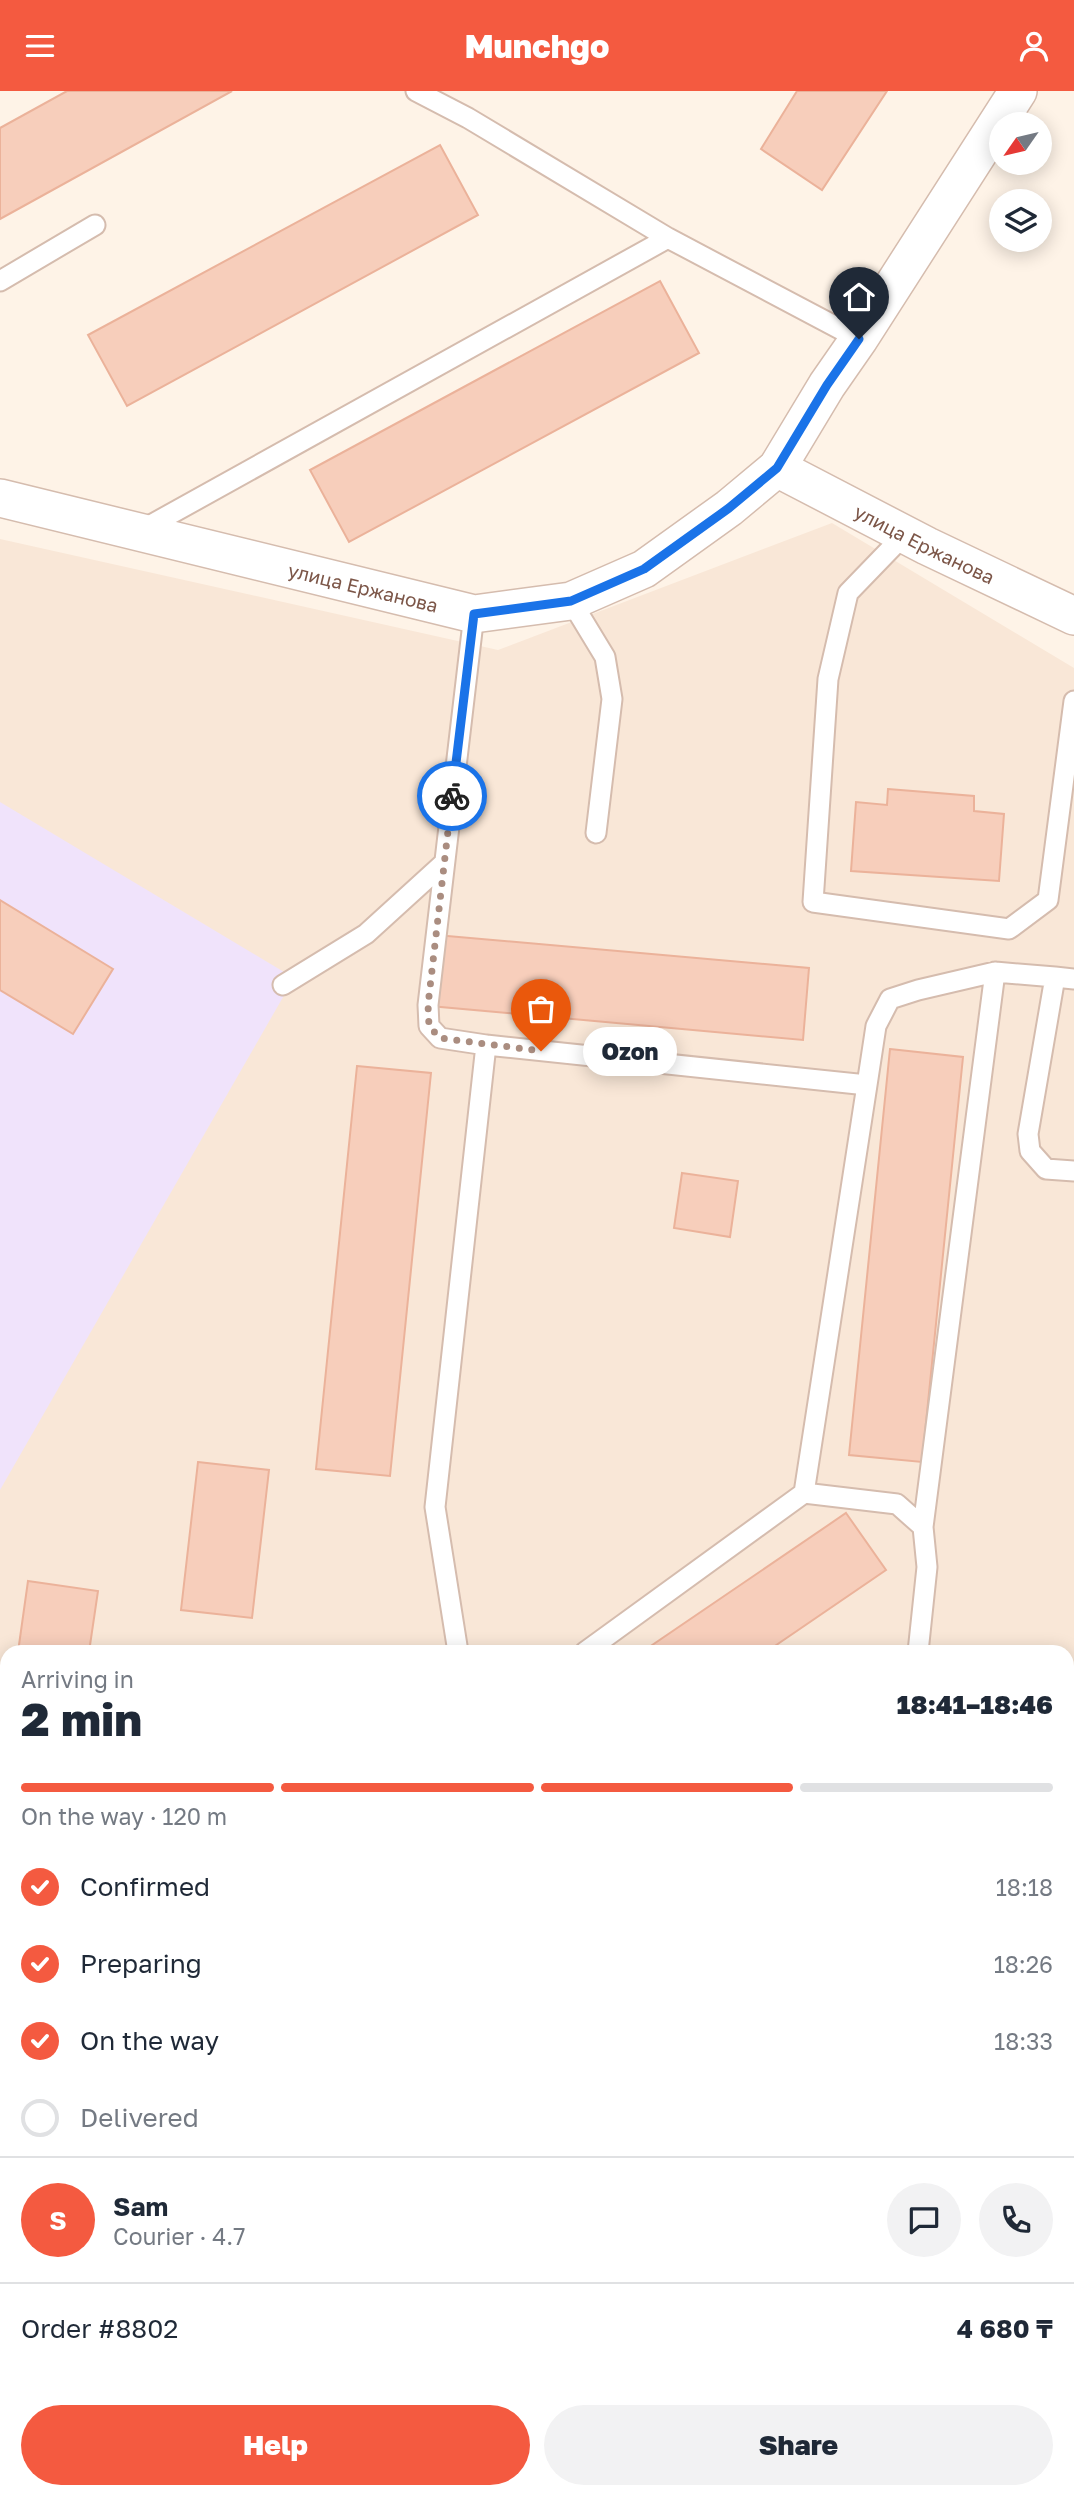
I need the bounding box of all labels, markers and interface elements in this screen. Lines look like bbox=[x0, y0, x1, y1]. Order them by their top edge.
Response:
icon: menu bbox=[21, 27, 59, 65]
text: Munchgo bbox=[465, 27, 609, 65]
icon: person bbox=[1015, 27, 1053, 65]
north arrow bbox=[989, 112, 1052, 175]
map controls bbox=[989, 112, 1052, 252]
button: layers bbox=[989, 189, 1052, 252]
pin bbox=[829, 267, 889, 339]
icon: home bbox=[840, 278, 878, 316]
street label: улица Ержанова bbox=[851, 499, 999, 588]
street label: улица Ержанова bbox=[286, 557, 441, 616]
courier bbox=[417, 761, 487, 831]
icon: bike bbox=[433, 777, 471, 815]
pin bbox=[511, 979, 571, 1051]
icon: bag bbox=[522, 990, 560, 1028]
callout: Ozon bbox=[583, 1027, 678, 1075]
text: Ozon bbox=[602, 1037, 658, 1065]
text: Arriving in bbox=[21, 1665, 134, 1693]
text: 18:41–18:46 bbox=[897, 1689, 1053, 1720]
text: 2 min bbox=[21, 1691, 142, 1746]
text: On the way · 120 m bbox=[21, 1802, 227, 1830]
icon: check bbox=[21, 1868, 59, 1906]
text: Confirmed bbox=[80, 1871, 210, 1902]
text: 18:18 bbox=[996, 1873, 1053, 1901]
icon: check bbox=[21, 1945, 59, 1983]
text: Preparing bbox=[80, 1948, 202, 1979]
text: 18:26 bbox=[994, 1950, 1053, 1978]
icon: check bbox=[21, 2022, 59, 2060]
text: On the way bbox=[80, 2025, 219, 2056]
text: 18:33 bbox=[994, 2027, 1053, 2055]
text: Delivered bbox=[80, 2102, 199, 2133]
button: chat bbox=[887, 2183, 961, 2257]
button: phone bbox=[979, 2183, 1053, 2257]
text: Sam bbox=[113, 2191, 168, 2222]
text: S bbox=[49, 2205, 67, 2236]
text: Courier · 4.7 bbox=[113, 2222, 245, 2250]
text: Order #8802 bbox=[21, 2313, 178, 2344]
text: 4 680 ₸ bbox=[957, 2313, 1053, 2344]
button: Help bbox=[21, 2405, 530, 2485]
button: Share bbox=[544, 2405, 1053, 2485]

